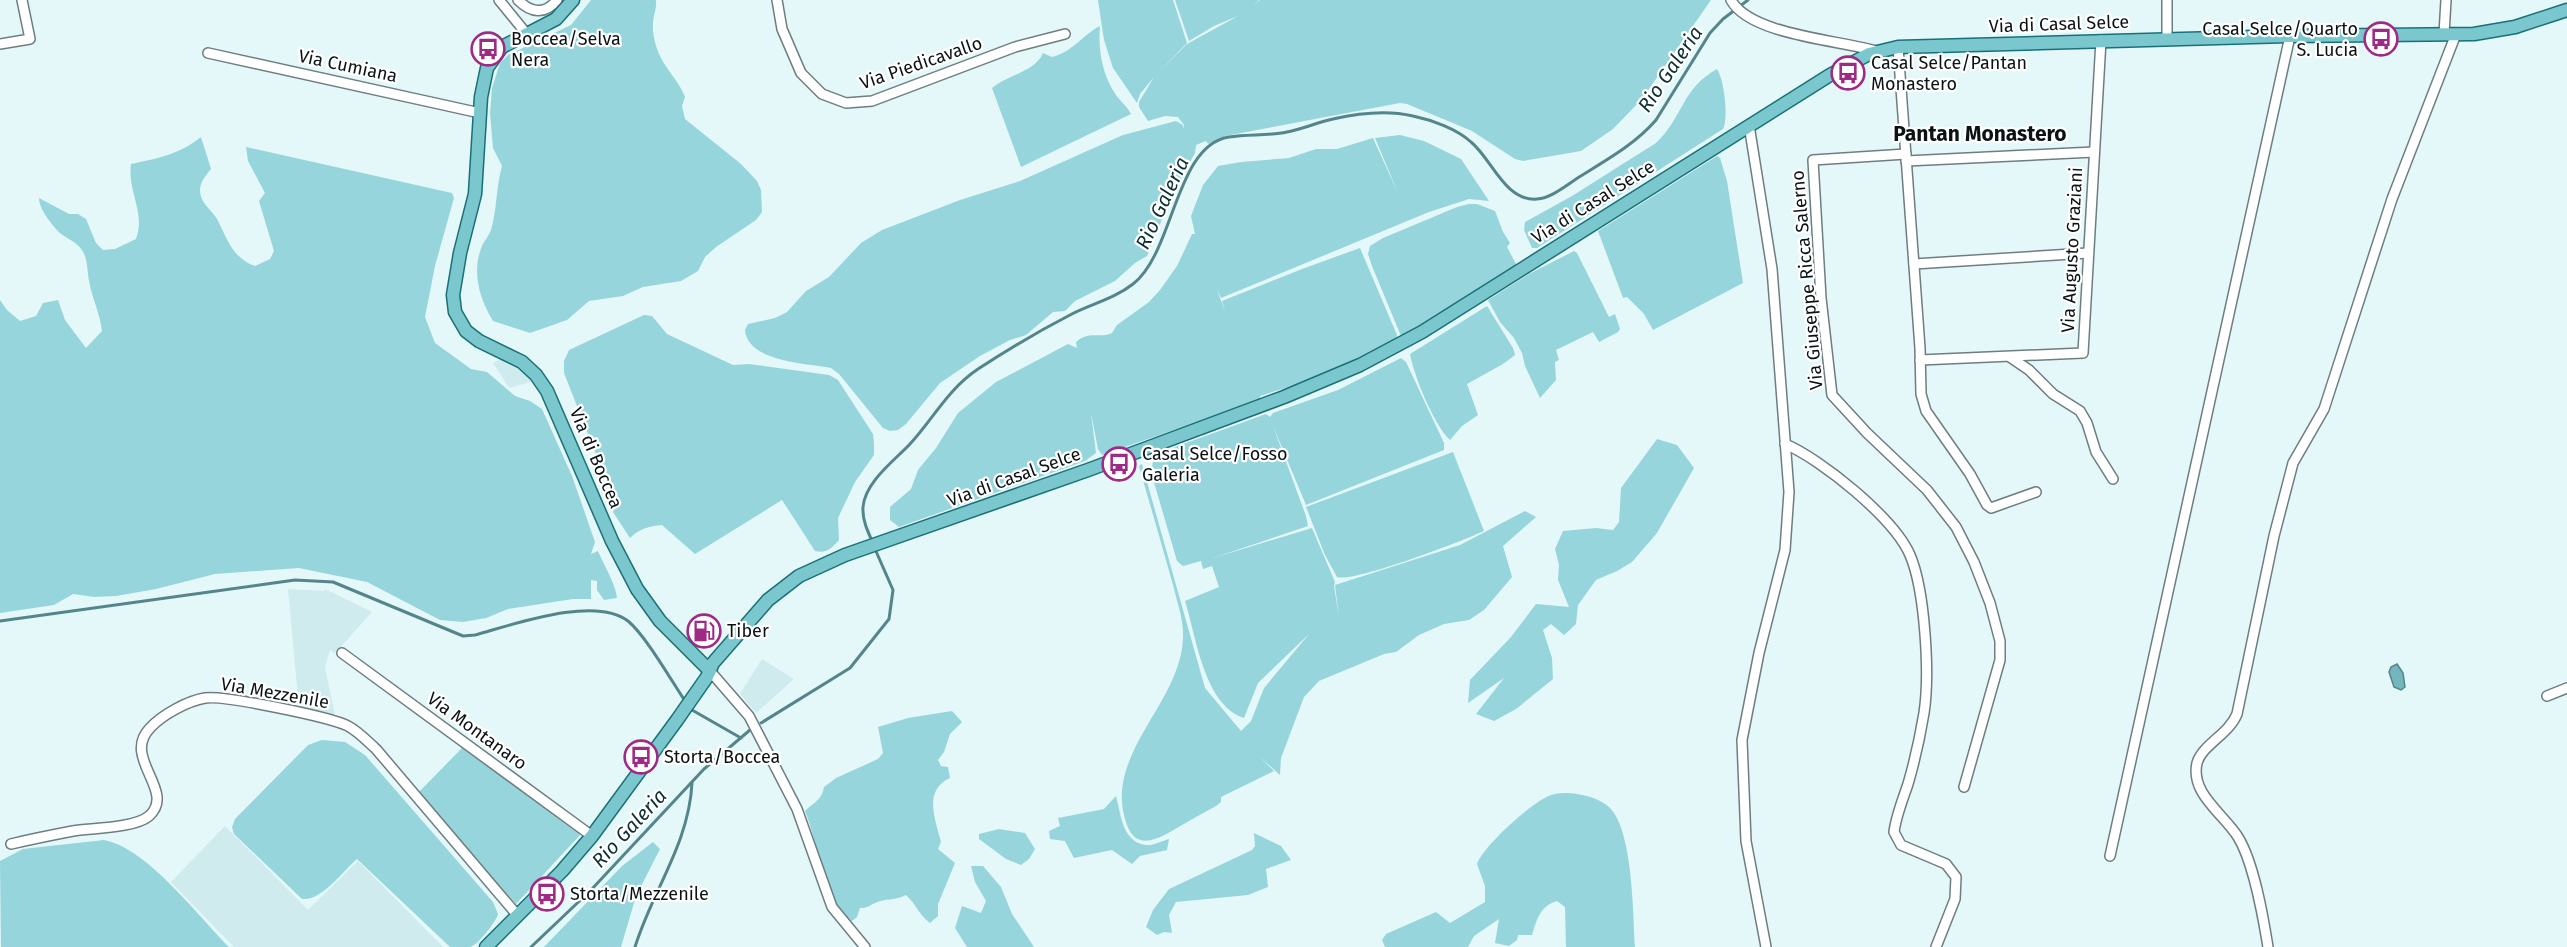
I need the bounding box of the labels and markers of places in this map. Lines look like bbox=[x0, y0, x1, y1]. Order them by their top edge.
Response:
place label: Casal Selce/Quarto S. Lucia bbox=[2202, 18, 2358, 61]
bus stop icon: Casal Selce/Quarto S. Lucia bbox=[2363, 21, 2399, 57]
place label: Boccea/Selva Nera bbox=[511, 28, 621, 71]
bus stop icon: Boccea/Selva Nera bbox=[470, 31, 506, 67]
place label: Casal Selce/Pantan Monastero bbox=[1871, 52, 2027, 95]
bus stop icon: Casal Selce/Pantan Monastero bbox=[1830, 55, 1866, 91]
place label: Casal Selce/Fosso Galeria bbox=[1142, 443, 1287, 486]
bus stop icon: Casal Selce/Fosso Galeria bbox=[1101, 446, 1137, 482]
fuel station icon: Tiber bbox=[686, 613, 722, 649]
place label: Tiber bbox=[727, 620, 769, 642]
bus stop icon: Storta/Boccea bbox=[623, 739, 659, 775]
place label: Storta/Boccea bbox=[664, 746, 780, 768]
bus stop icon: Storta/Mezzenile bbox=[529, 876, 565, 912]
place label: Storta/Mezzenile bbox=[570, 883, 709, 905]

